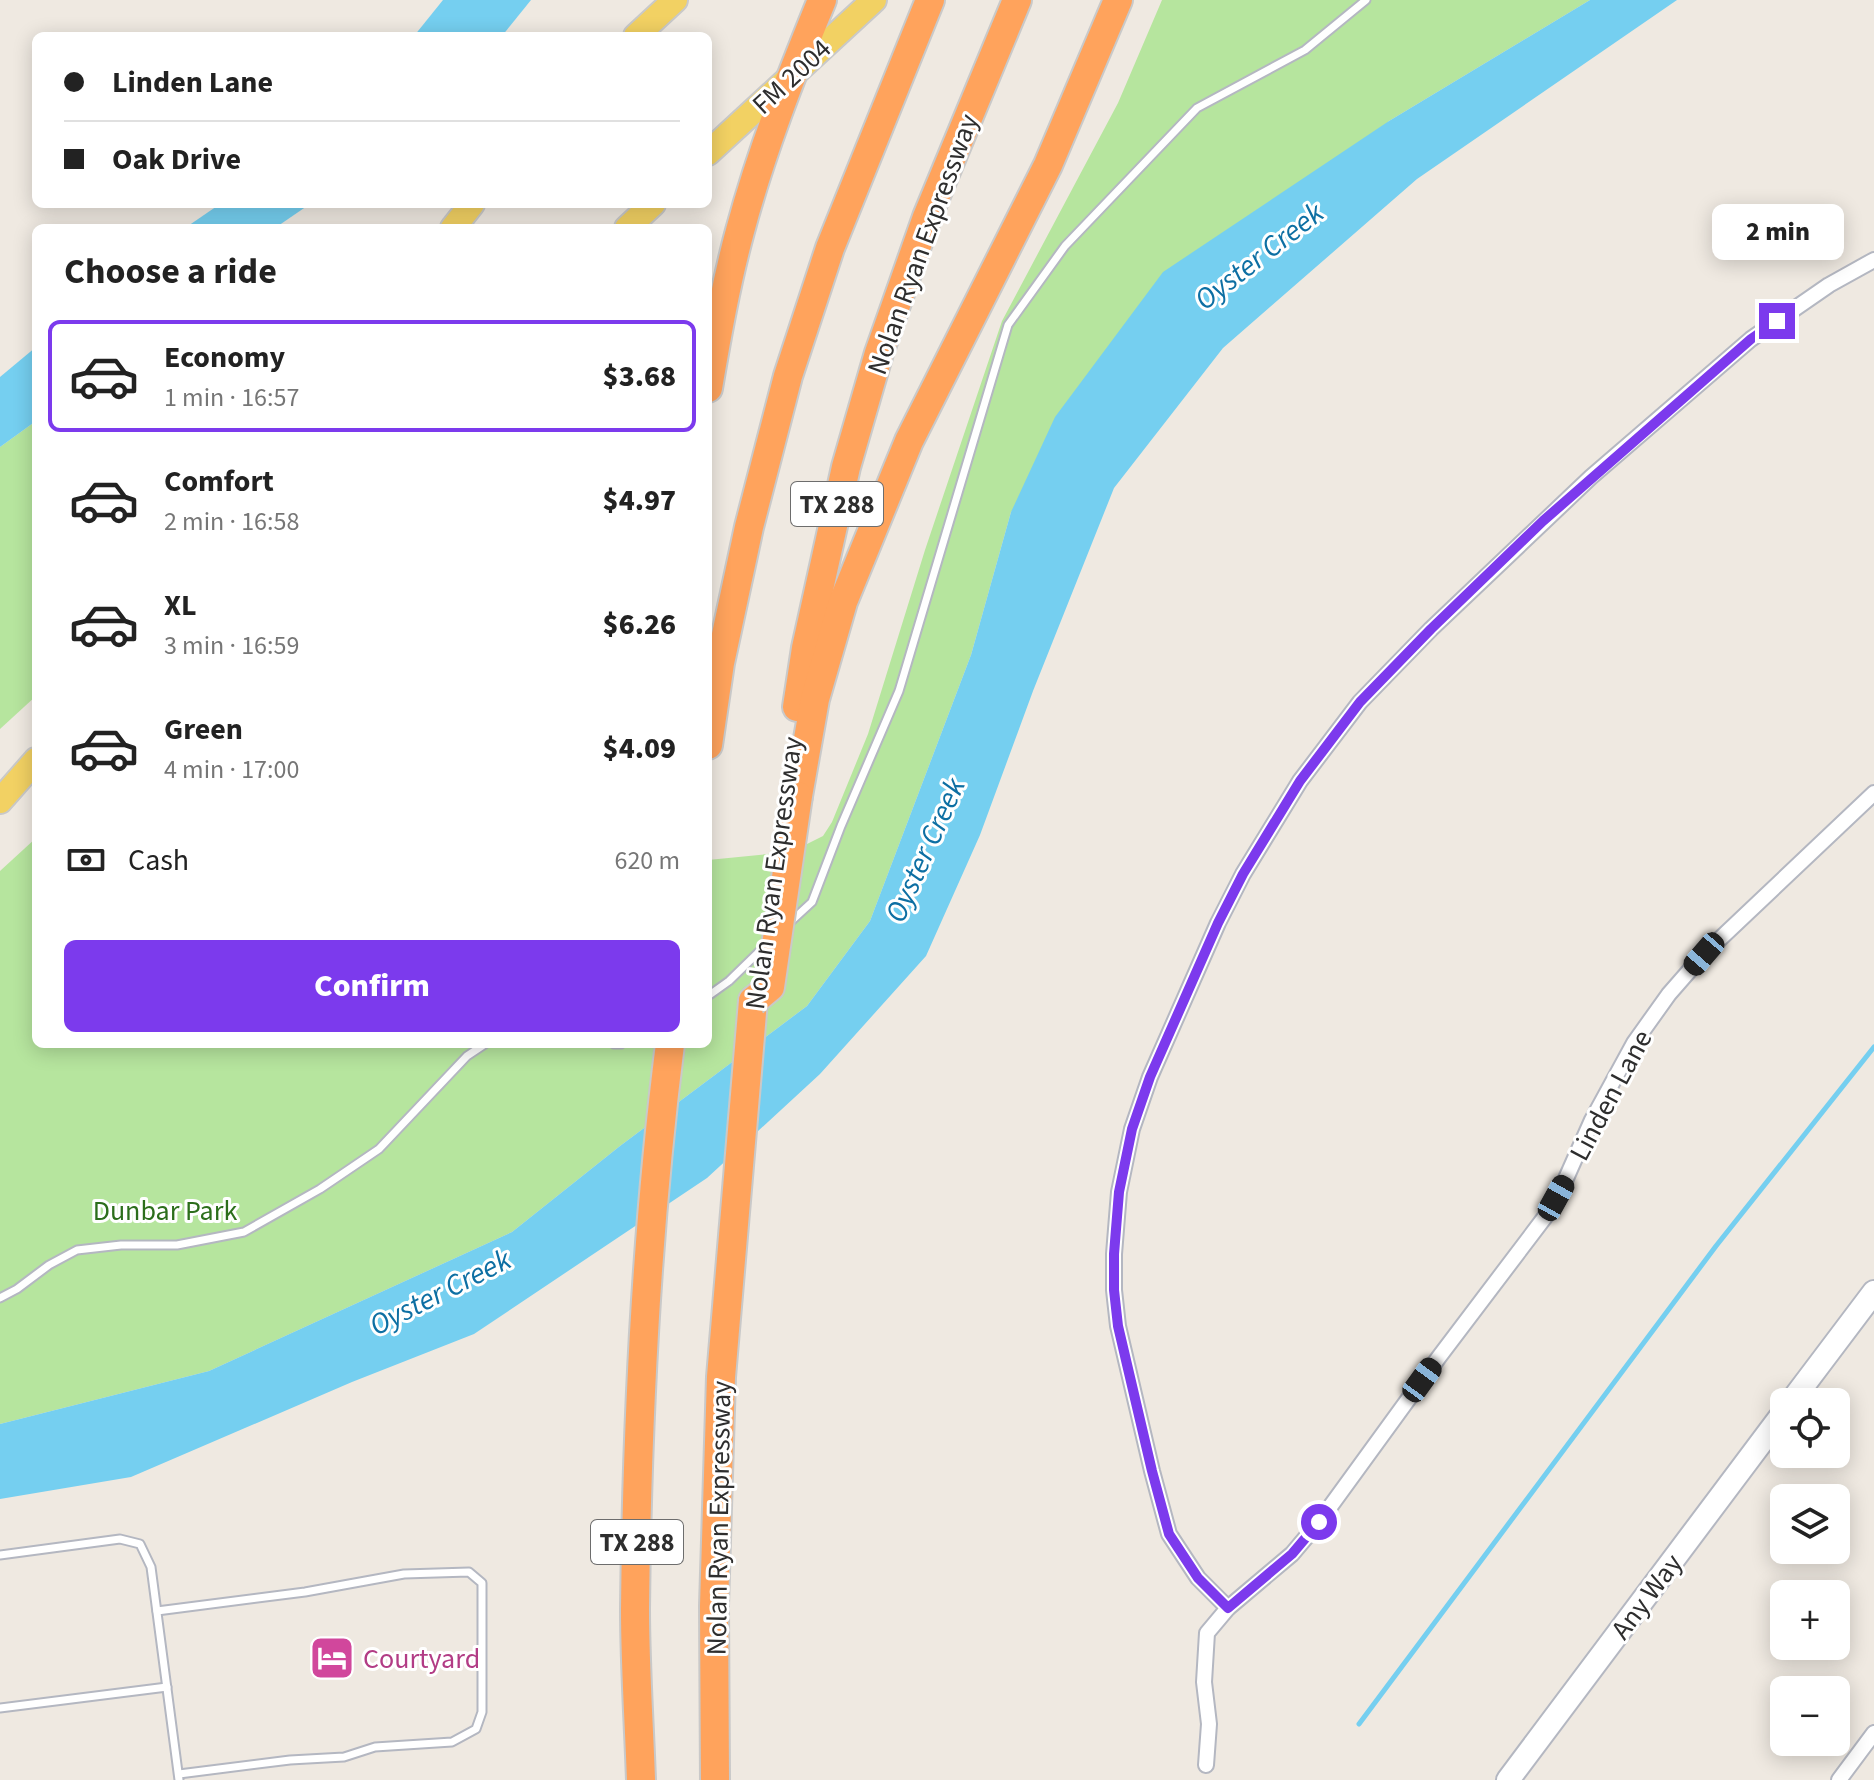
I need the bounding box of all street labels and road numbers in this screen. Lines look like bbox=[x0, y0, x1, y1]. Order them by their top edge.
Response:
street label: FM 2004 bbox=[743, 29, 840, 124]
street label: Nolan Ryan Expressway bbox=[857, 108, 989, 380]
road number: TX 288 bbox=[791, 482, 883, 526]
street label: Nolan Ryan Expressway bbox=[735, 734, 813, 1012]
street label: Linden Lane bbox=[1560, 1023, 1662, 1168]
street label: Nolan Ryan Expressway bbox=[697, 1380, 741, 1656]
road number: TX 288 bbox=[591, 1520, 683, 1564]
street label: Any Way bbox=[1601, 1545, 1692, 1648]

